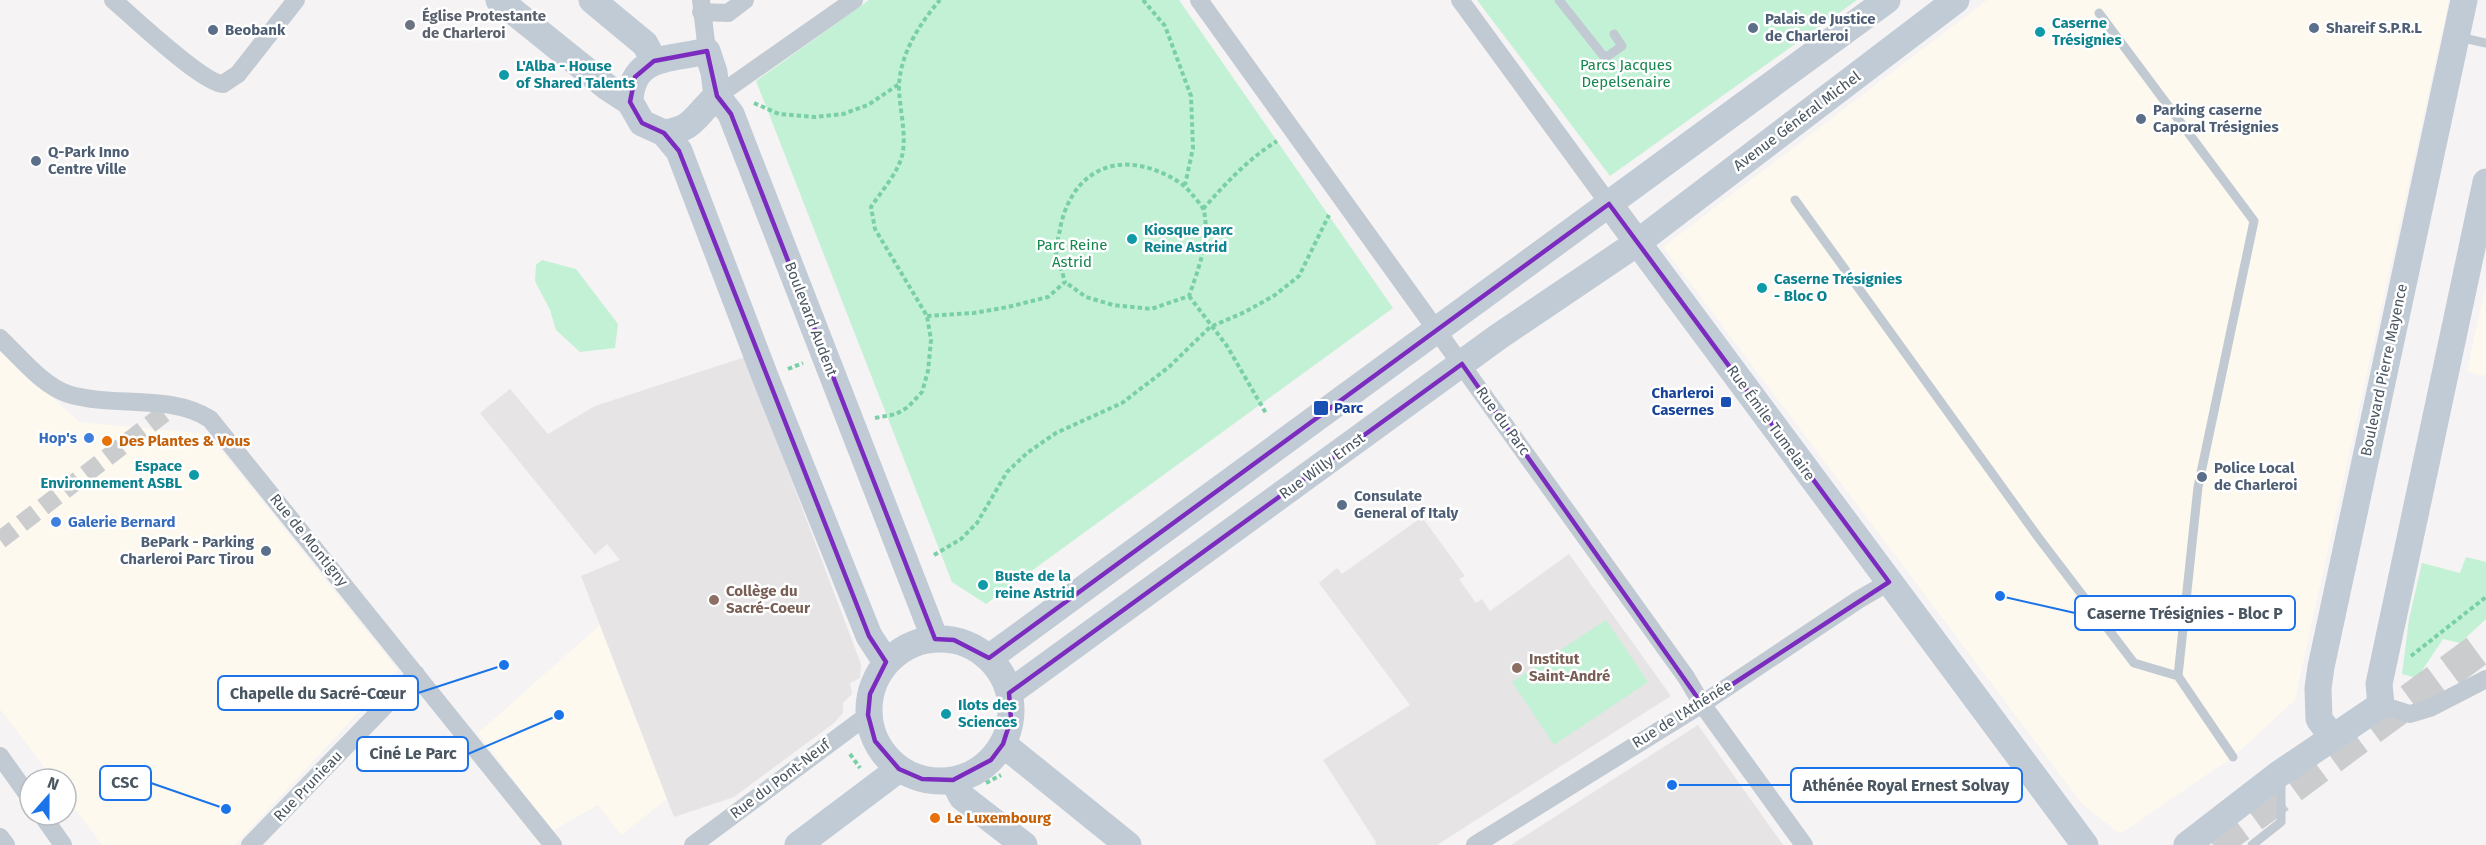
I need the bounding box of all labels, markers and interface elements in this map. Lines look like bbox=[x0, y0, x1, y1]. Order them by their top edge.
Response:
place label: Église Protestante de Charleroi bbox=[422, 7, 546, 42]
place label: Palais de Justice de Charleroi bbox=[1765, 10, 1876, 45]
place label: Caserne Trésignies bbox=[2052, 14, 2122, 49]
marker: Église Protestante de Charleroi bbox=[403, 18, 417, 32]
place label: Shareif S.P.R.L bbox=[2326, 19, 2422, 37]
place label: Beobank bbox=[225, 21, 286, 39]
marker: Palais de Justice de Charleroi bbox=[1746, 21, 1760, 35]
marker: Shareif S.P.R.L bbox=[2307, 21, 2321, 35]
marker: Beobank bbox=[206, 23, 220, 37]
marker: Caserne Trésignies bbox=[2033, 25, 2047, 39]
park label: Parcs Jacques Depelsenaire bbox=[1580, 56, 1672, 91]
place label: L'Alba - House of Shared Talents bbox=[516, 57, 635, 92]
street label: Avenue Général Michel bbox=[1730, 67, 1865, 175]
marker: L'Alba - House of Shared Talents bbox=[497, 68, 511, 82]
place label: Parking caserne Caporal Trésignies bbox=[2153, 101, 2279, 136]
marker: Parking caserne Caporal Trésignies bbox=[2134, 112, 2148, 126]
place label: Q-Park Inno Centre Ville bbox=[48, 143, 129, 178]
marker: Q-Park Inno Centre Ville bbox=[29, 154, 43, 168]
place label: Kiosque parc Reine Astrid bbox=[1144, 221, 1234, 256]
marker: Kiosque parc Reine Astrid bbox=[1125, 232, 1139, 246]
park label: Parc Reine Astrid bbox=[1037, 236, 1107, 271]
street label: Boulevard Audent bbox=[781, 259, 841, 379]
place label: Caserne Trésignies - Bloc O bbox=[1774, 270, 1902, 305]
marker: Caserne Trésignies - Bloc O bbox=[1755, 281, 1769, 295]
street label: Boulevard Pierre Mayence bbox=[2357, 282, 2411, 458]
street label: Rue Émile Tumelaire bbox=[1723, 362, 1819, 484]
street label: Rue du Parc bbox=[1472, 383, 1534, 459]
place label: Charleroi Casernes bbox=[1651, 384, 1714, 419]
marker: Charleroi Casernes bbox=[1719, 395, 1733, 409]
marker: Parc bbox=[1312, 399, 1330, 417]
place label: Parc bbox=[1334, 399, 1364, 417]
place label: Hop's bbox=[39, 429, 77, 447]
street label: Rue Willy Ernst bbox=[1276, 429, 1369, 503]
marker: Hop's bbox=[82, 431, 96, 445]
place label: Des Plantes & Vous bbox=[119, 432, 250, 450]
marker: Des Plantes & Vous bbox=[100, 434, 114, 448]
place label: Espace Environnement ASBL bbox=[41, 457, 182, 492]
place label: Police Local de Charleroi bbox=[2214, 459, 2297, 494]
marker: Espace Environnement ASBL bbox=[187, 468, 201, 482]
marker: Police Local de Charleroi bbox=[2195, 470, 2209, 484]
place label: Consulate General of Italy bbox=[1354, 487, 1458, 522]
street label: Rue de Montigny bbox=[266, 490, 352, 590]
marker: Consulate General of Italy bbox=[1335, 498, 1349, 512]
place label: Galerie Bernard bbox=[68, 513, 175, 531]
marker: Galerie Bernard bbox=[49, 515, 63, 529]
place label: BePark - Parking Charleroi Parc Tirou bbox=[120, 533, 255, 568]
marker: BePark - Parking Charleroi Parc Tirou bbox=[259, 544, 273, 558]
place label: Buste de la reine Astrid bbox=[995, 567, 1075, 602]
marker: Buste de la reine Astrid bbox=[976, 578, 990, 592]
place label: Collège du Sacré-Coeur bbox=[726, 582, 811, 617]
marker: Collège du Sacré-Coeur bbox=[707, 593, 721, 607]
callout: Caserne Trésignies - Bloc P bbox=[2075, 596, 2295, 630]
text: Caserne Trésignies - Bloc P bbox=[2087, 604, 2283, 623]
place label: Institut Saint-André bbox=[1529, 650, 1610, 685]
marker: Institut Saint-André bbox=[1510, 661, 1524, 675]
callout: Chapelle du Sacré-Cœur bbox=[218, 676, 418, 710]
street label: Rue de l'Athénée bbox=[1629, 676, 1735, 752]
text: Chapelle du Sacré-Cœur bbox=[230, 684, 407, 703]
place label: Ilots des Sciences bbox=[958, 696, 1017, 731]
marker: Ilots des Sciences bbox=[939, 707, 953, 721]
street label: Rue du Pont-Neuf bbox=[726, 735, 834, 822]
callout: Ciné Le Parc bbox=[357, 737, 468, 771]
text: Ciné Le Parc bbox=[369, 744, 457, 763]
street label: Rue Prunieau bbox=[270, 747, 346, 825]
callout: CSC bbox=[100, 766, 151, 800]
north arrow bbox=[18, 767, 78, 827]
callout: Athénée Royal Ernest Solvay bbox=[1791, 768, 2022, 802]
text: N bbox=[45, 773, 62, 794]
text: CSC bbox=[111, 773, 139, 792]
text: Athénée Royal Ernest Solvay bbox=[1802, 776, 2010, 795]
place label: Le Luxembourg bbox=[947, 809, 1052, 827]
marker: Le Luxembourg bbox=[928, 811, 942, 825]

